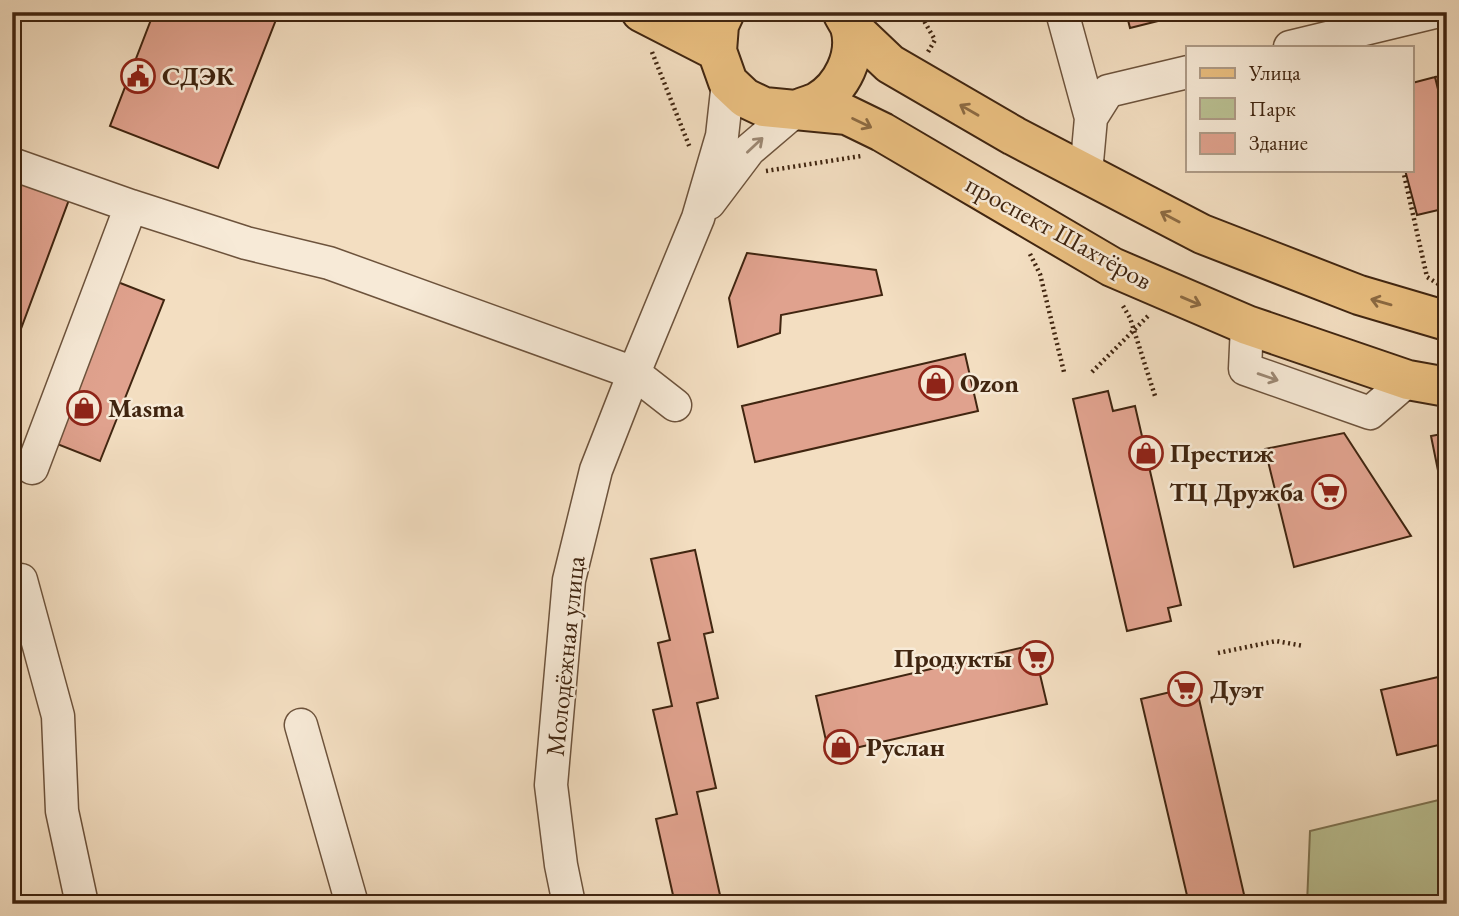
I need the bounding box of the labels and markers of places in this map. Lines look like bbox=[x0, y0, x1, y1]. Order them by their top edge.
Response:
public building icon: СДЭК bbox=[119, 57, 157, 95]
place label: СДЭК bbox=[162, 59, 235, 93]
shop icon: Ozon bbox=[917, 364, 955, 402]
place label: Ozon bbox=[960, 366, 1019, 400]
shop icon: Masma bbox=[65, 389, 103, 427]
place label: Masma bbox=[108, 391, 185, 425]
shop icon: Престиж bbox=[1127, 434, 1165, 472]
place label: Престиж bbox=[1170, 436, 1274, 470]
supermarket icon: ТЦ Дружба bbox=[1310, 473, 1348, 511]
place label: ТЦ Дружба bbox=[1169, 475, 1305, 509]
supermarket icon: Продукты bbox=[1017, 639, 1055, 677]
place label: Продукты bbox=[894, 641, 1012, 675]
supermarket icon: Дуэт bbox=[1166, 670, 1204, 708]
place label: Дуэт bbox=[1210, 672, 1264, 706]
shop icon: Руслан bbox=[822, 728, 860, 766]
place label: Руслан bbox=[866, 730, 945, 764]

